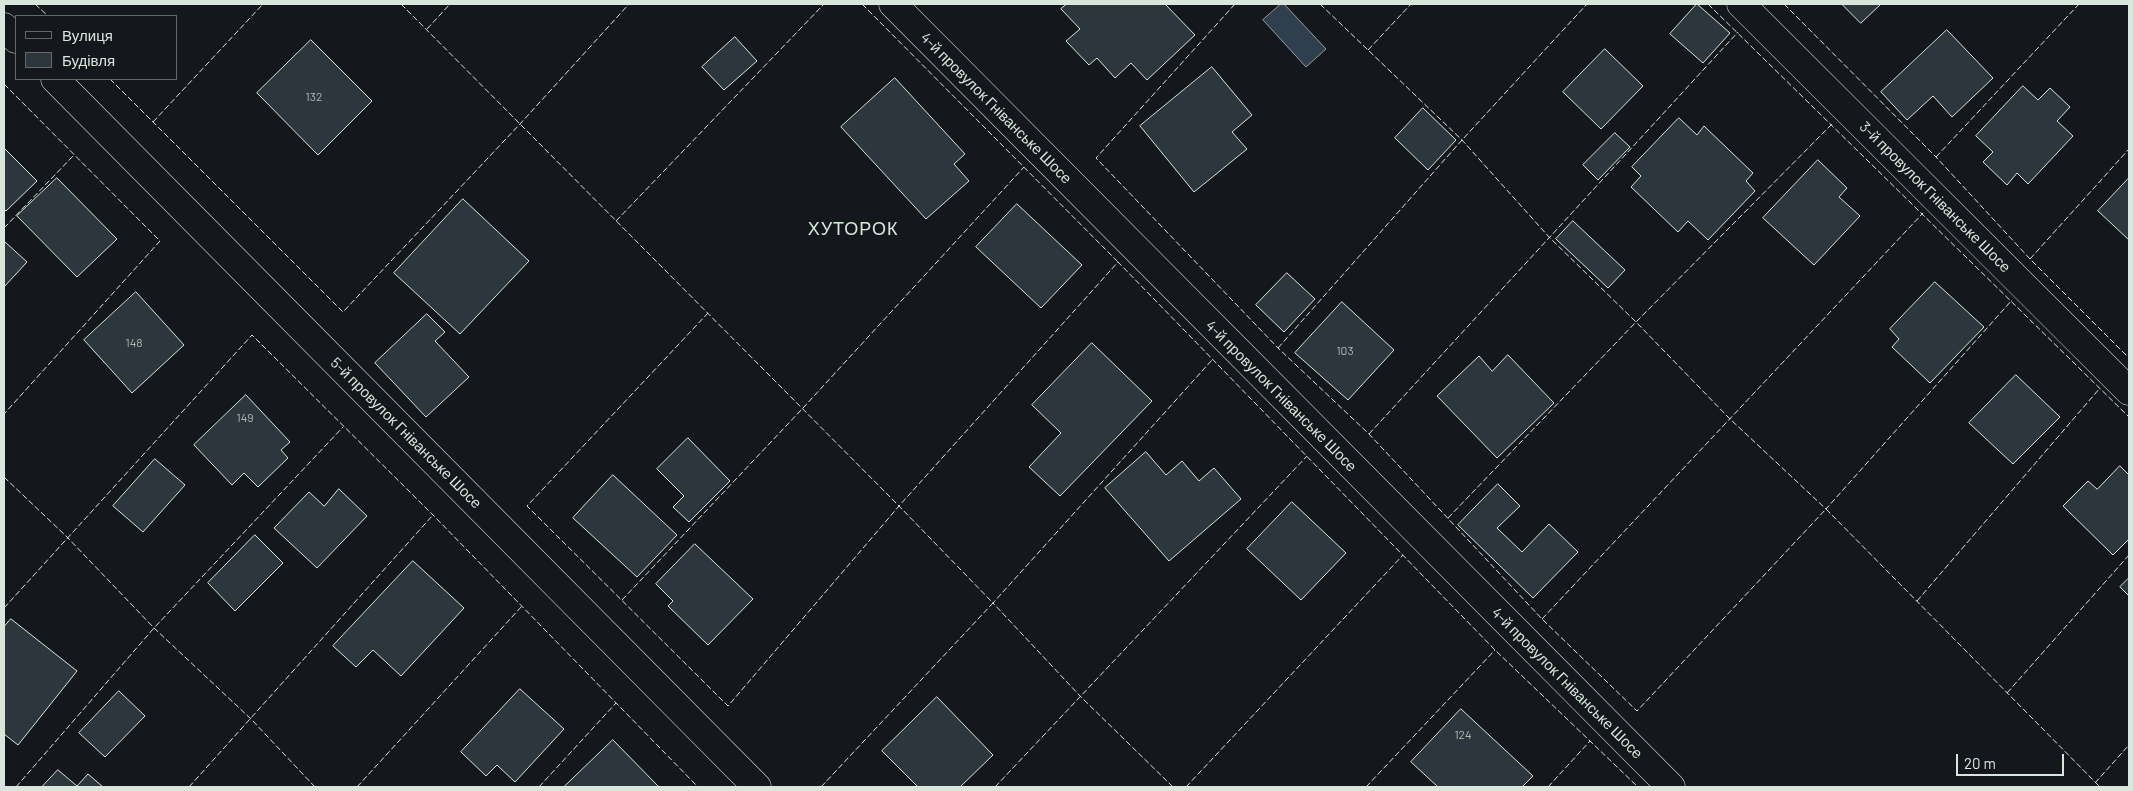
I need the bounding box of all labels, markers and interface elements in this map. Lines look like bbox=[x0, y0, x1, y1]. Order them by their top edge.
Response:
legend bbox=[15, 15, 178, 80]
text: Вулиця bbox=[62, 26, 113, 44]
street label: 4-й провулок Гніванське Шосе bbox=[917, 29, 1075, 187]
text: Будівля bbox=[62, 51, 115, 69]
house number: 132 bbox=[306, 90, 322, 104]
street label: 3-й провулок Гніванське Шосе bbox=[1856, 118, 2014, 276]
district label: ХУТОРОК bbox=[807, 218, 899, 240]
street label: 4-й провулок Гніванське Шосе bbox=[1202, 317, 1360, 475]
house number: 148 bbox=[125, 336, 143, 350]
house number: 103 bbox=[1336, 344, 1354, 358]
street label: 5-й провулок Гніванське Шосе bbox=[327, 354, 485, 512]
house number: 149 bbox=[236, 411, 254, 425]
street label: 4-й провулок Гніванське Шосе bbox=[1488, 604, 1646, 762]
house number: 124 bbox=[1454, 728, 1472, 742]
scale bar bbox=[1958, 744, 2066, 776]
text: 20 m bbox=[1964, 754, 1996, 772]

